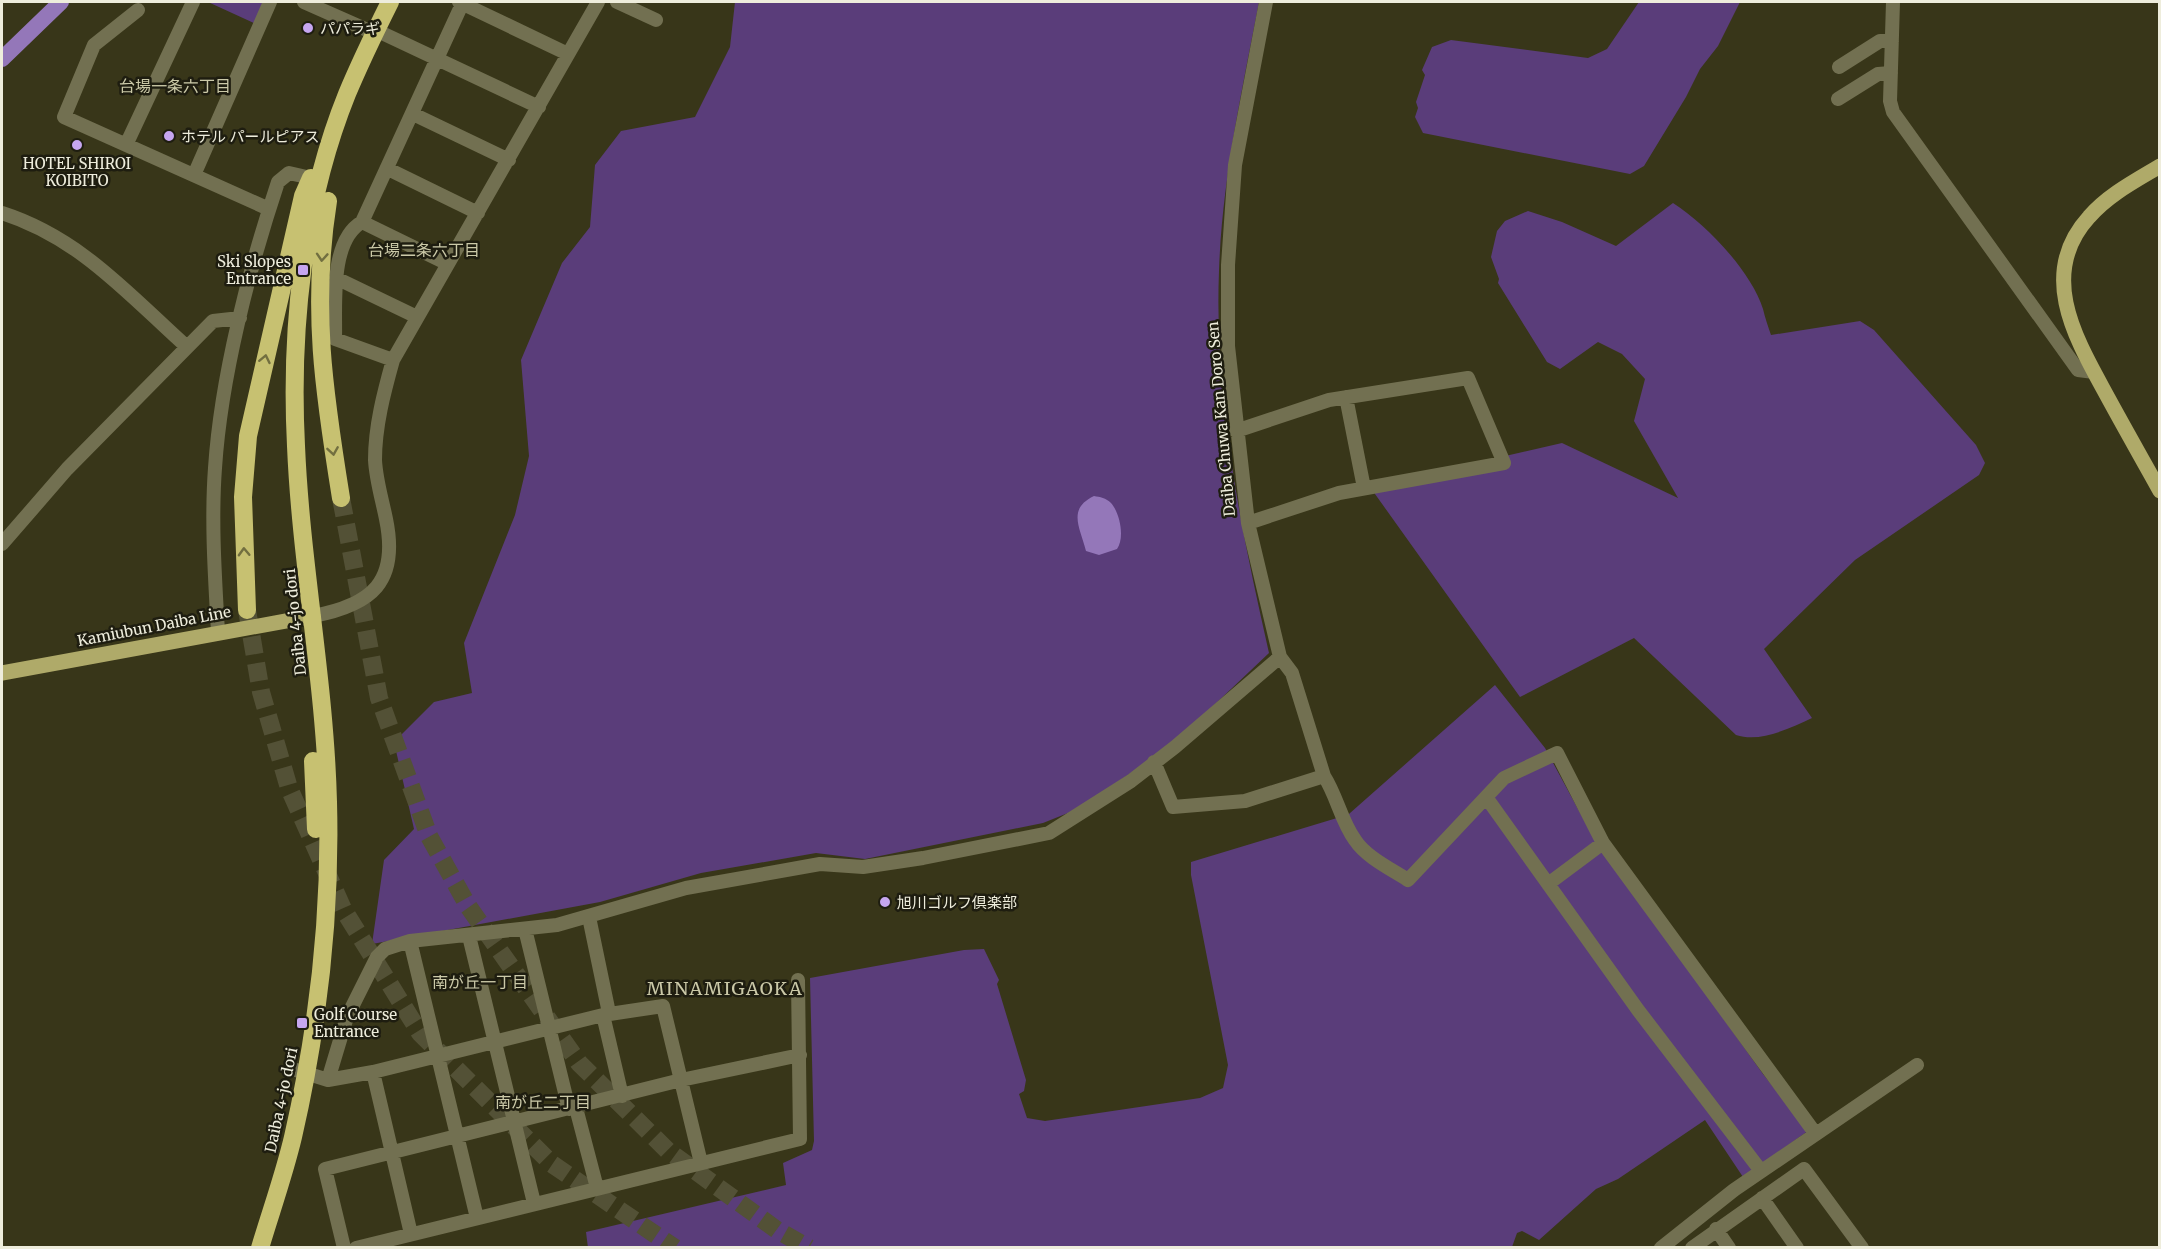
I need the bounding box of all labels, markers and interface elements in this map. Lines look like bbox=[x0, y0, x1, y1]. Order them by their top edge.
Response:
place label: パパラギ bbox=[320, 19, 380, 38]
marker: パパラギ bbox=[301, 21, 315, 35]
district label: 台場一条六丁目 bbox=[119, 76, 231, 96]
place label: ホテル パールピアス bbox=[181, 127, 320, 146]
marker: ホテル パールピアス bbox=[162, 129, 176, 143]
marker: HOTEL SHIROI KOIBITO bbox=[70, 138, 84, 152]
place label: HOTEL SHIROI KOIBITO bbox=[23, 154, 131, 190]
district label: 台場二条六丁目 bbox=[368, 240, 480, 260]
place label: Ski Slopes Entrance bbox=[217, 252, 291, 288]
one-way arrow bbox=[316, 252, 329, 262]
marker: Ski Slopes Entrance bbox=[296, 263, 310, 277]
street label: Daiba Chuwa Kan Doro Sen bbox=[1203, 321, 1239, 517]
one-way arrow bbox=[258, 354, 271, 364]
one-way arrow bbox=[327, 446, 339, 456]
one-way arrow bbox=[237, 547, 250, 556]
street label: Daiba 4-jo dori bbox=[280, 568, 310, 676]
street label: Kamiubun Daiba Line bbox=[76, 602, 233, 650]
place label: 旭川ゴルフ倶楽部 bbox=[897, 893, 1017, 912]
marker: 旭川ゴルフ倶楽部 bbox=[878, 895, 892, 909]
district label: 南が丘一丁目 bbox=[432, 972, 528, 992]
district label: MINAMIGAOKA bbox=[647, 977, 803, 1000]
place label: Golf Course Entrance bbox=[314, 1005, 397, 1041]
marker: Golf Course Entrance bbox=[295, 1016, 309, 1030]
street label: Daiba 4-jo dori bbox=[261, 1045, 301, 1154]
district label: 南が丘二丁目 bbox=[495, 1092, 591, 1112]

